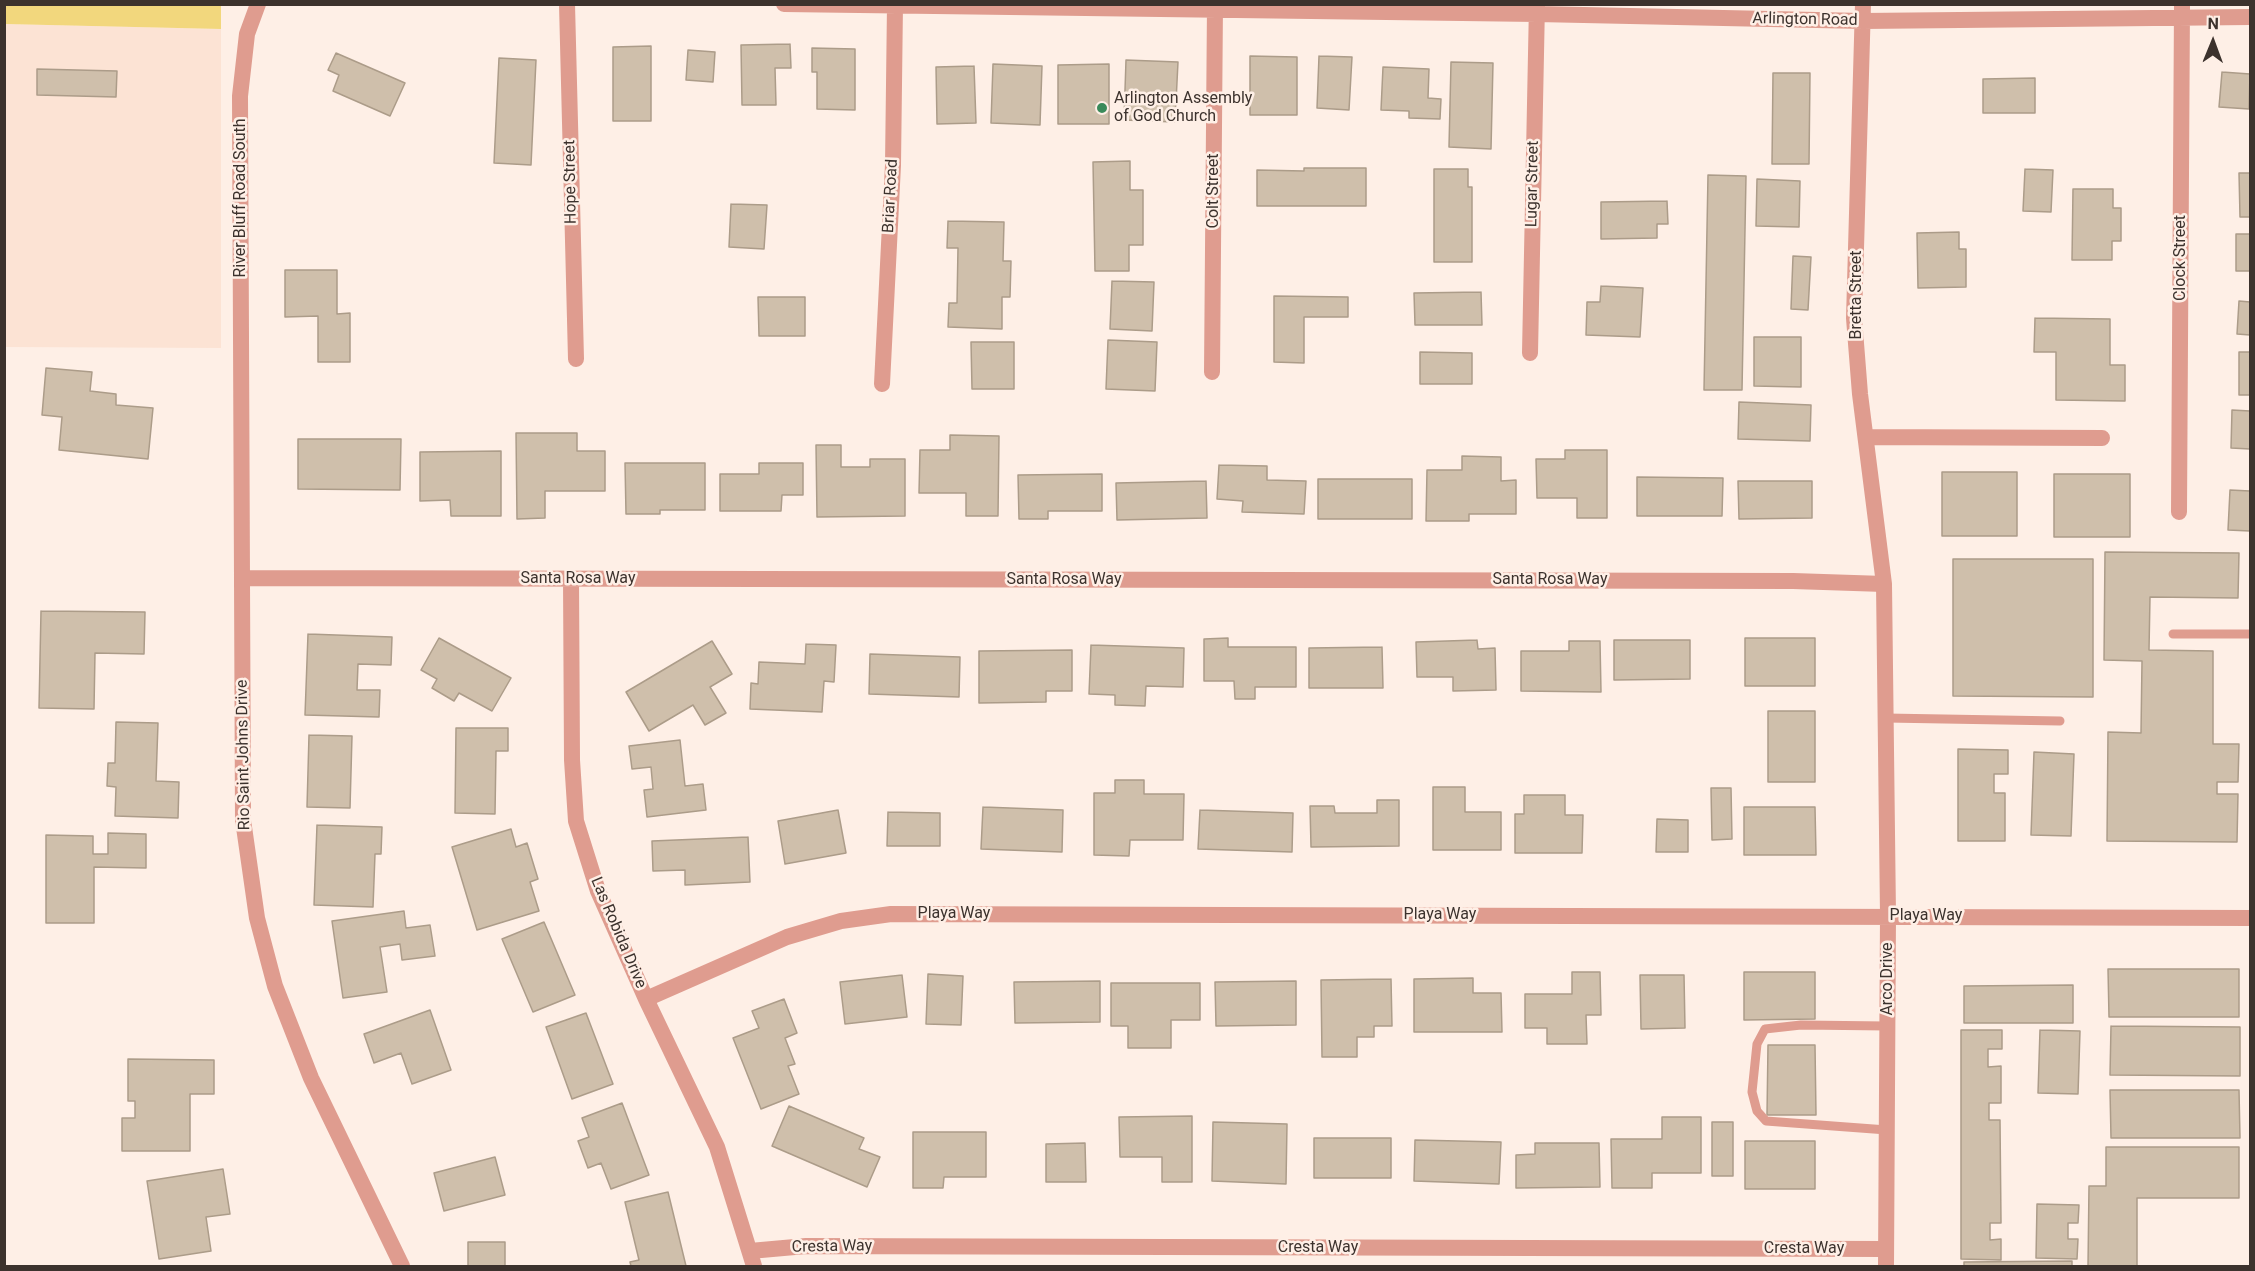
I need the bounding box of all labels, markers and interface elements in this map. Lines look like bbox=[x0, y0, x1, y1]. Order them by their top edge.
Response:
street label: Arlington Road bbox=[1752, 9, 1858, 31]
north arrow bbox=[2183, 12, 2243, 72]
text: N bbox=[2208, 14, 2219, 33]
place label: Arlington Assembly of God Church bbox=[1114, 89, 1252, 127]
marker: Arlington Assembly of God Church bbox=[1095, 101, 1109, 115]
street label: River Bluff Road South bbox=[231, 118, 251, 278]
street label: Hope Street bbox=[561, 140, 581, 224]
street label: Lugar Street bbox=[1523, 141, 1543, 227]
street label: Colt Street bbox=[1204, 154, 1224, 228]
street label: Briar Road bbox=[879, 159, 903, 233]
street label: Clock Street bbox=[2171, 215, 2191, 301]
street label: Bretta Street bbox=[1847, 250, 1867, 340]
street label: Santa Rosa Way bbox=[521, 569, 635, 589]
street label: Santa Rosa Way bbox=[1007, 570, 1121, 590]
street label: Santa Rosa Way bbox=[1493, 570, 1607, 590]
street label: Rio Saint Johns Drive bbox=[233, 679, 255, 831]
street label: Las Robida Drive bbox=[586, 874, 650, 992]
street label: Playa Way bbox=[918, 904, 990, 924]
street label: Playa Way bbox=[1404, 905, 1476, 925]
street label: Playa Way bbox=[1890, 906, 1962, 926]
street label: Arco Drive bbox=[1878, 942, 1898, 1016]
street label: Cresta Way bbox=[792, 1237, 872, 1257]
street label: Cresta Way bbox=[1278, 1238, 1358, 1258]
street label: Cresta Way bbox=[1764, 1239, 1844, 1259]

